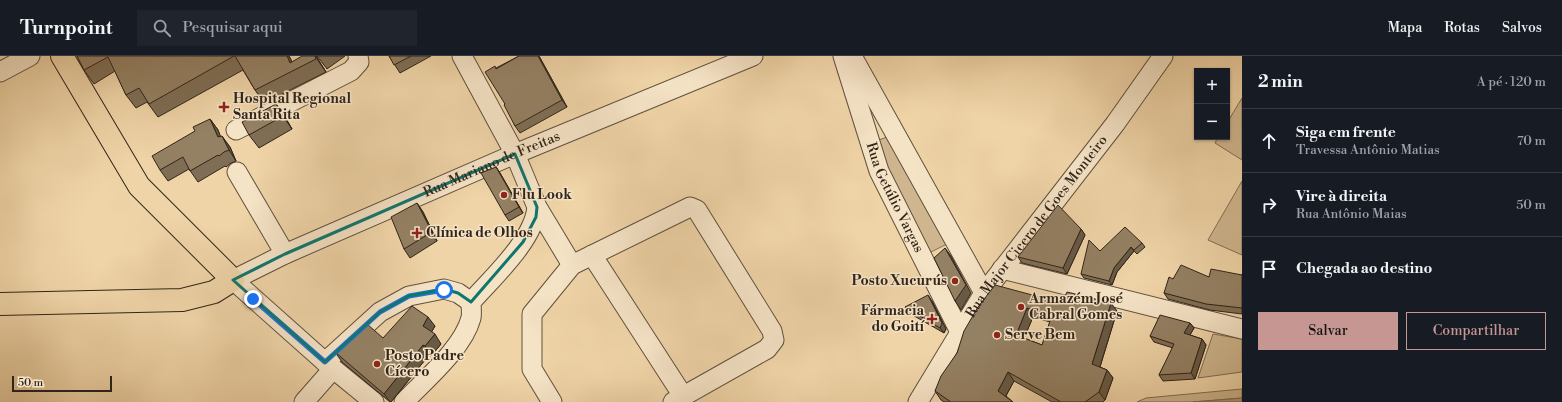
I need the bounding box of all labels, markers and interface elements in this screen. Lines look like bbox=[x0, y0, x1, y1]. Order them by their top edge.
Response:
search box bbox=[137, 10, 417, 46]
text: Turnpoint bbox=[20, 16, 113, 40]
icon: search bbox=[151, 17, 173, 39]
text: Pesquisar aqui bbox=[183, 18, 283, 37]
text: Mapa bbox=[1388, 19, 1422, 37]
text: Rotas bbox=[1444, 19, 1480, 37]
text: Salvos bbox=[1502, 19, 1542, 37]
map controls bbox=[1194, 68, 1230, 140]
button: + bbox=[1194, 68, 1230, 104]
text: 2 min bbox=[1258, 71, 1303, 93]
text: A pé · 120 m bbox=[1477, 74, 1546, 90]
place label: Hospital Regional Santa Rita bbox=[233, 90, 351, 124]
marker: Hospital Regional Santa Rita bbox=[218, 101, 230, 113]
button: − bbox=[1194, 104, 1230, 140]
text: Siga em frente bbox=[1296, 123, 1396, 142]
street label: Rua Mariano de Freitas bbox=[421, 127, 563, 202]
icon: ahead bbox=[1258, 130, 1280, 152]
street label: Rua Major Cicero de Goes Monteiro bbox=[962, 132, 1112, 321]
text: 70 m bbox=[1517, 133, 1546, 149]
street label: Rua Getúlio Vargas bbox=[862, 140, 928, 256]
text: Travessa Antônio Matias bbox=[1296, 142, 1440, 158]
place label: Flu Look bbox=[512, 186, 572, 204]
text: Vire à direita bbox=[1296, 187, 1387, 206]
marker: Flu Look bbox=[499, 190, 509, 200]
icon: right bbox=[1258, 194, 1280, 216]
text: 50 m bbox=[1516, 197, 1546, 213]
text: Rua Antônio Maias bbox=[1296, 206, 1407, 222]
place label: Clínica de Olhos bbox=[426, 224, 533, 242]
marker: Clínica de Olhos bbox=[411, 227, 423, 239]
icon: arrive bbox=[1258, 258, 1280, 280]
text: Chegada ao destino bbox=[1296, 259, 1432, 278]
place label: Posto Xucurús bbox=[852, 272, 947, 290]
marker: Posto Xucurús bbox=[950, 276, 960, 286]
route start bbox=[435, 281, 453, 299]
route end bbox=[244, 290, 262, 308]
place label: Armazém José Cabral Gomes bbox=[1028, 290, 1123, 324]
place label: Fármacia do Goití bbox=[861, 302, 926, 336]
marker: Armazém José Cabral Gomes bbox=[1016, 302, 1026, 312]
button: Salvar bbox=[1258, 312, 1398, 350]
button: Compartilhar bbox=[1406, 312, 1546, 350]
marker: Fármacia do Goití bbox=[927, 314, 937, 324]
place label: Serve Bem bbox=[1005, 326, 1076, 344]
marker: Serve Bem bbox=[992, 330, 1002, 340]
place label: Posto Padre Cícero bbox=[385, 347, 464, 381]
marker: Posto Padre Cícero bbox=[372, 359, 382, 369]
scale bar bbox=[12, 374, 112, 393]
text: 50 m bbox=[18, 376, 43, 390]

